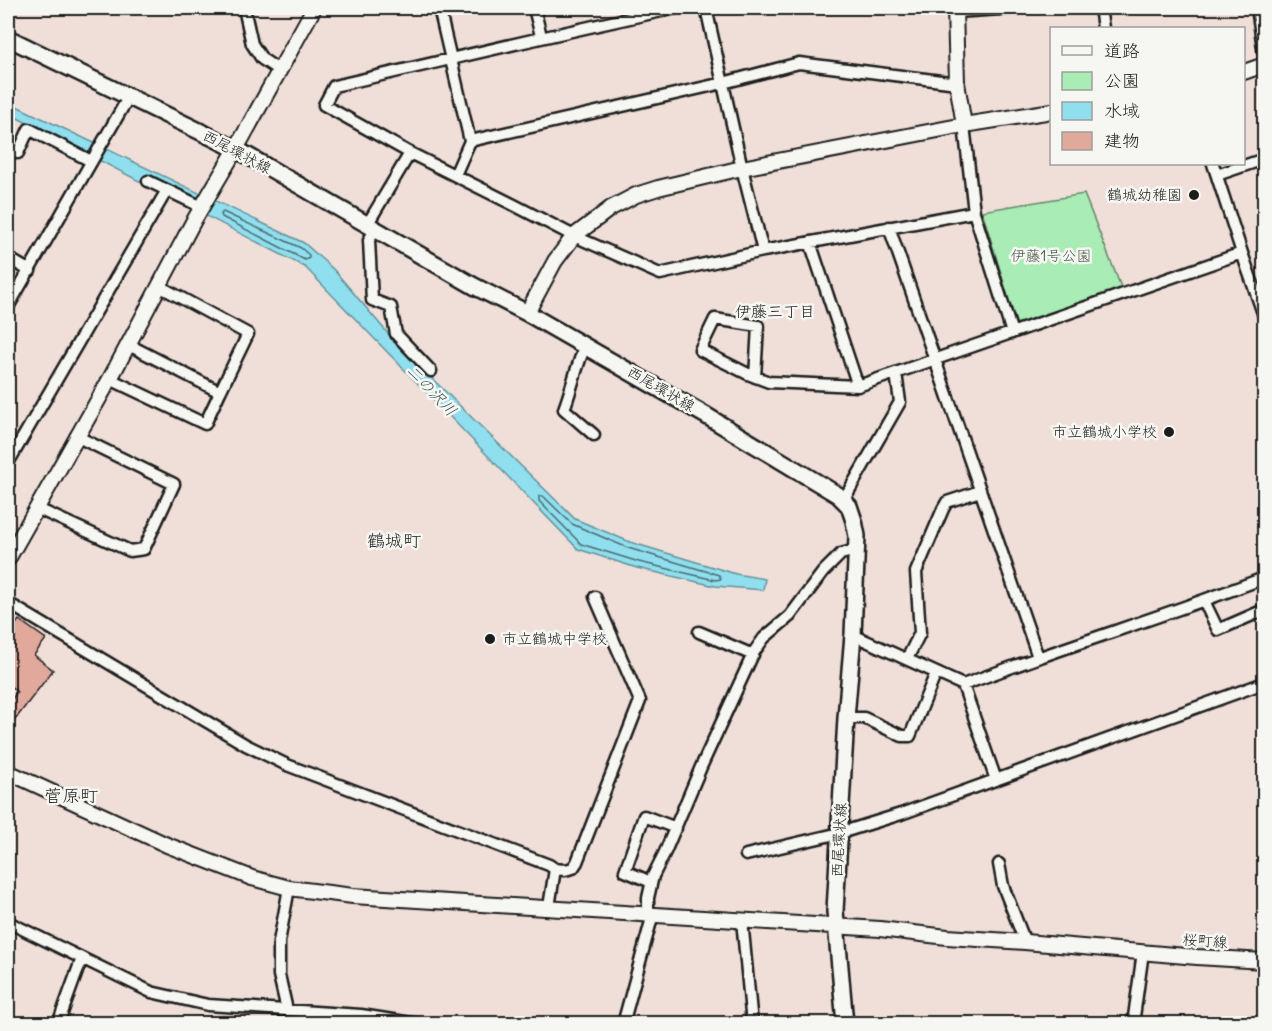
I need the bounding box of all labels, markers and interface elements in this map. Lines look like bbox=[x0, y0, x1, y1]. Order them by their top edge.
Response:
legend bbox=[1050, 27, 1245, 165]
text: 道路 bbox=[1104, 39, 1140, 62]
text: 公園 bbox=[1104, 69, 1140, 92]
text: 水域 bbox=[1104, 99, 1140, 122]
street label: 西尾環状線 bbox=[200, 126, 275, 178]
text: 建物 bbox=[1104, 129, 1140, 152]
place label: 鶴城幼稚園 bbox=[1107, 185, 1182, 204]
marker: 鶴城幼稚園 bbox=[1187, 188, 1201, 202]
park label: 伊藤1号公園 bbox=[1011, 246, 1091, 265]
district label: 伊藤三丁目 bbox=[735, 301, 815, 321]
water label: 二の沢川 bbox=[403, 360, 461, 420]
street label: 西尾環状線 bbox=[624, 362, 698, 416]
place label: 市立鶴城小学校 bbox=[1052, 422, 1157, 441]
marker: 市立鶴城小学校 bbox=[1162, 425, 1176, 439]
district label: 鶴城町 bbox=[367, 529, 421, 552]
place label: 市立鶴城中学校 bbox=[502, 629, 607, 648]
marker: 市立鶴城中学校 bbox=[483, 632, 497, 646]
district label: 菅原町 bbox=[44, 784, 98, 807]
street label: 西尾環状線 bbox=[827, 802, 850, 878]
street label: 桜町線 bbox=[1182, 929, 1228, 952]

